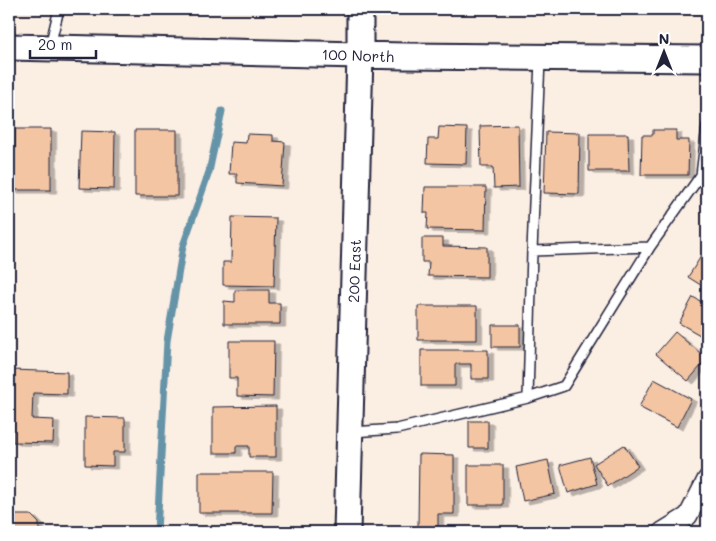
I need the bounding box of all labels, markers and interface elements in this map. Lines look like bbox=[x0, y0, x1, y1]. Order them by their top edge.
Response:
scale bar bbox=[30, 28, 96, 60]
north arrow bbox=[638, 28, 688, 78]
text: N bbox=[659, 29, 669, 48]
text: 20 m bbox=[38, 34, 72, 54]
street label: 100 North bbox=[321, 44, 395, 66]
street label: 200 East bbox=[343, 239, 365, 303]

